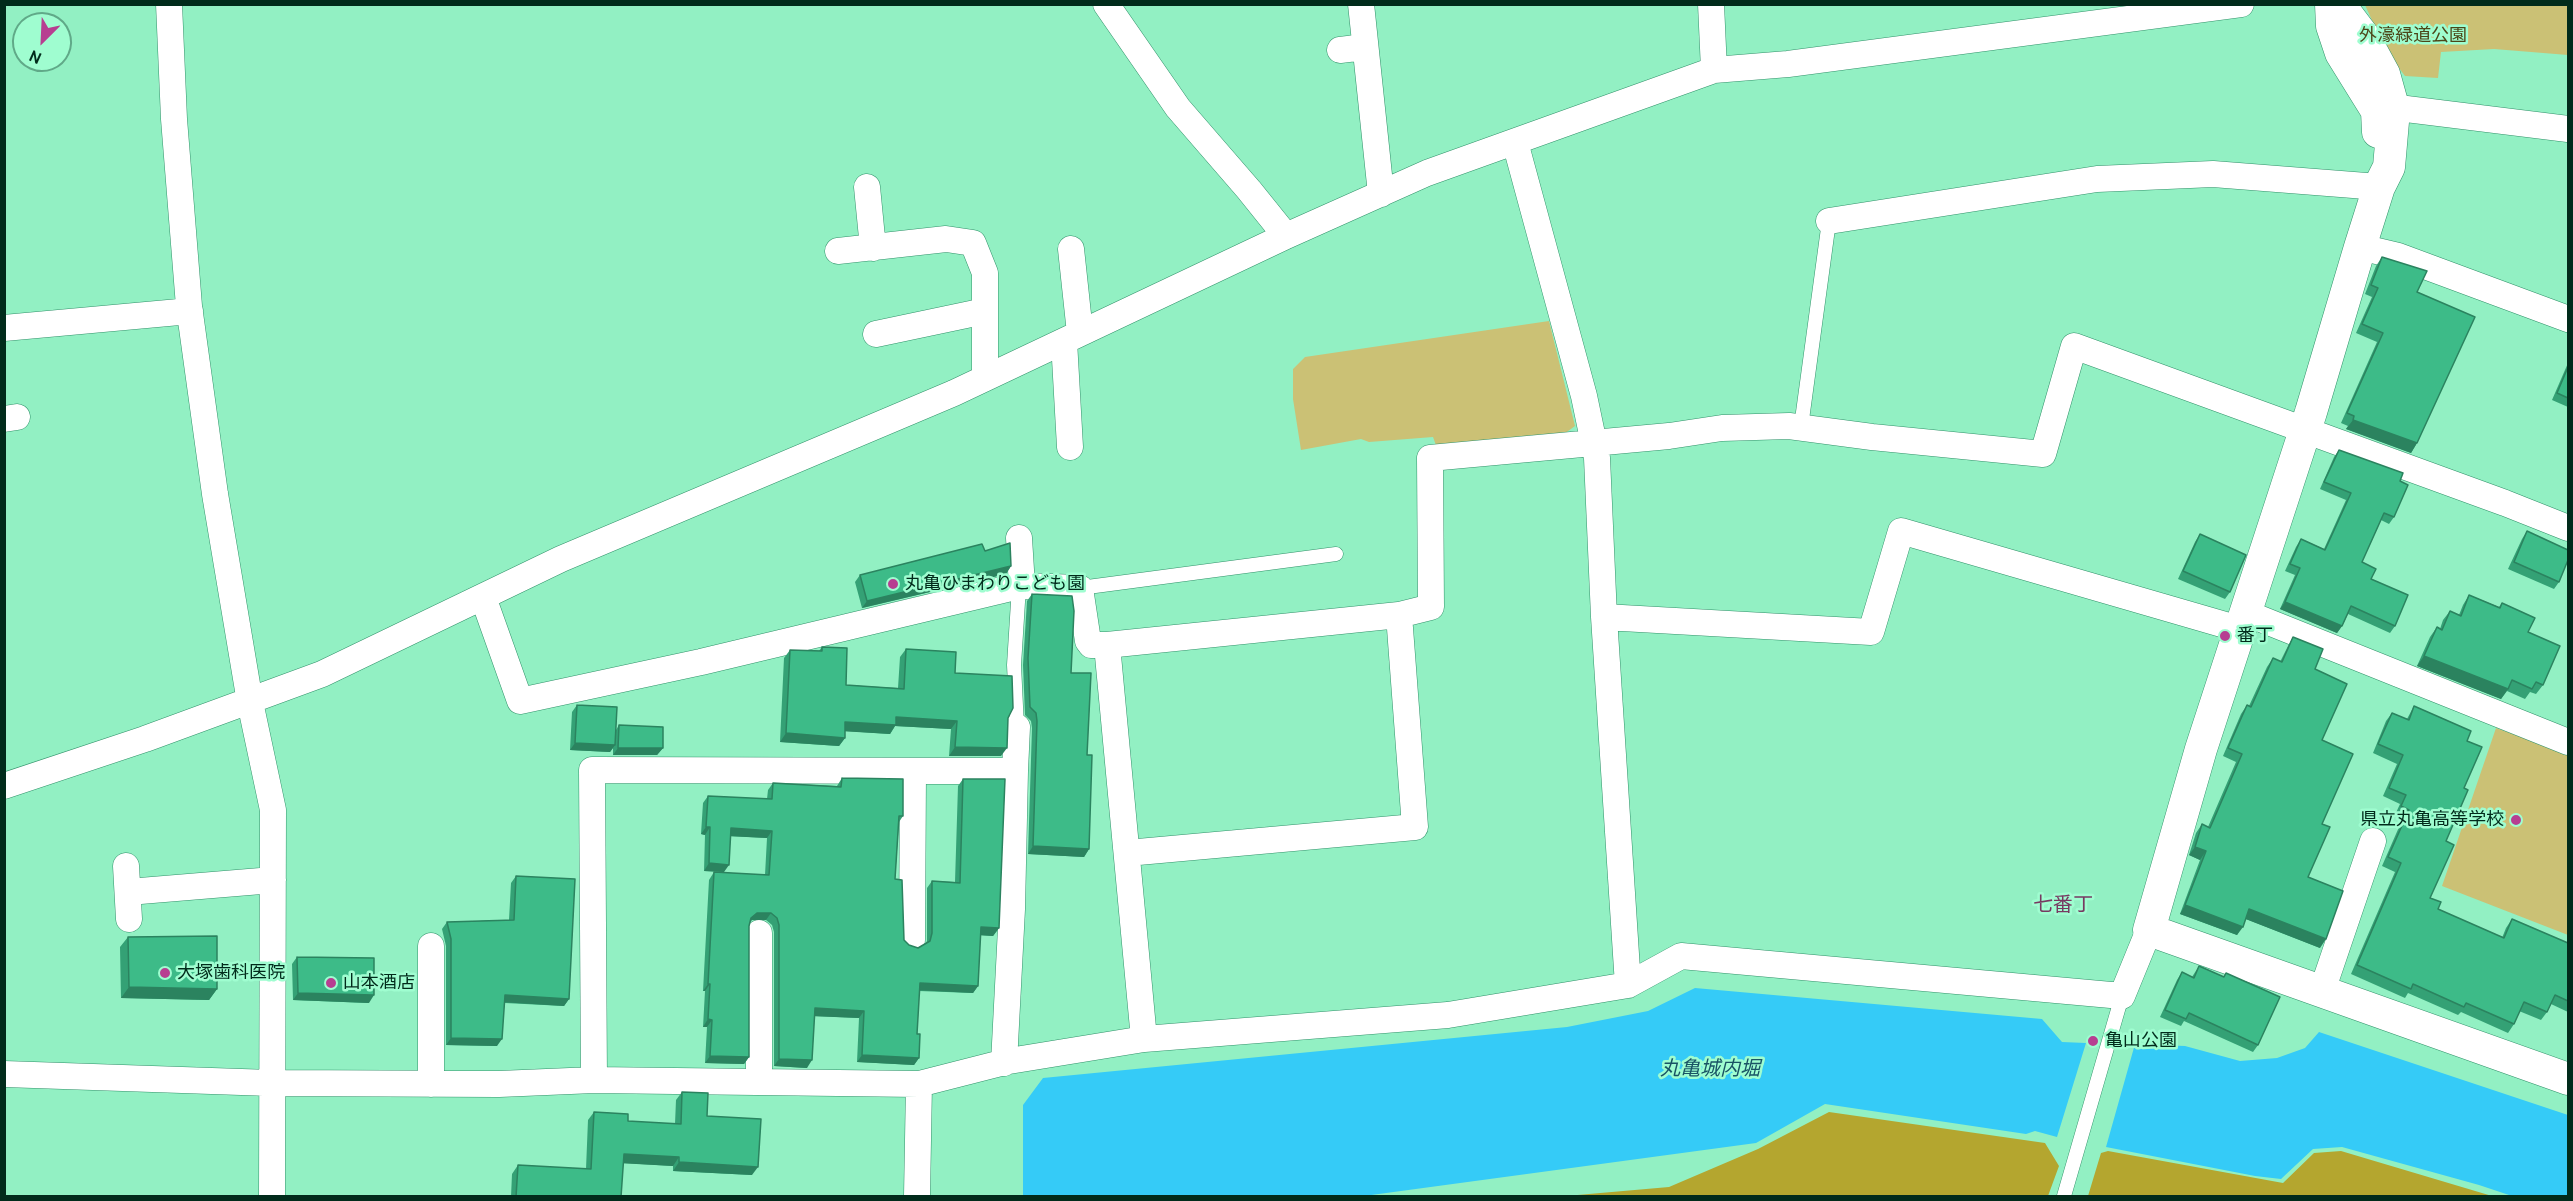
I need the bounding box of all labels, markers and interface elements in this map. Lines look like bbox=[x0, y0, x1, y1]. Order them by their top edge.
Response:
north arrow bbox=[12, 12, 72, 72]
park label: 外濠緑道公園 bbox=[2359, 25, 2467, 47]
text: N bbox=[26, 46, 44, 68]
place label: 丸亀ひまわりこども園 bbox=[905, 573, 1085, 595]
marker: 丸亀ひまわりこども園 bbox=[886, 577, 900, 591]
place label: 番丁 bbox=[2237, 625, 2273, 647]
marker: 番丁 bbox=[2218, 629, 2232, 643]
place label: 県立丸亀高等学校 bbox=[2360, 809, 2504, 831]
marker: 県立丸亀高等学校 bbox=[2509, 813, 2523, 827]
district label: 七番丁 bbox=[2033, 893, 2093, 917]
place label: 大塚歯科医院 bbox=[177, 962, 285, 984]
marker: 大塚歯科医院 bbox=[158, 966, 172, 980]
place label: 山本酒店 bbox=[343, 972, 415, 994]
marker: 山本酒店 bbox=[324, 976, 338, 990]
place label: 亀山公園 bbox=[2105, 1030, 2177, 1052]
marker: 亀山公園 bbox=[2086, 1034, 2100, 1048]
water label: 丸亀城内堀 bbox=[1660, 1057, 1760, 1081]

